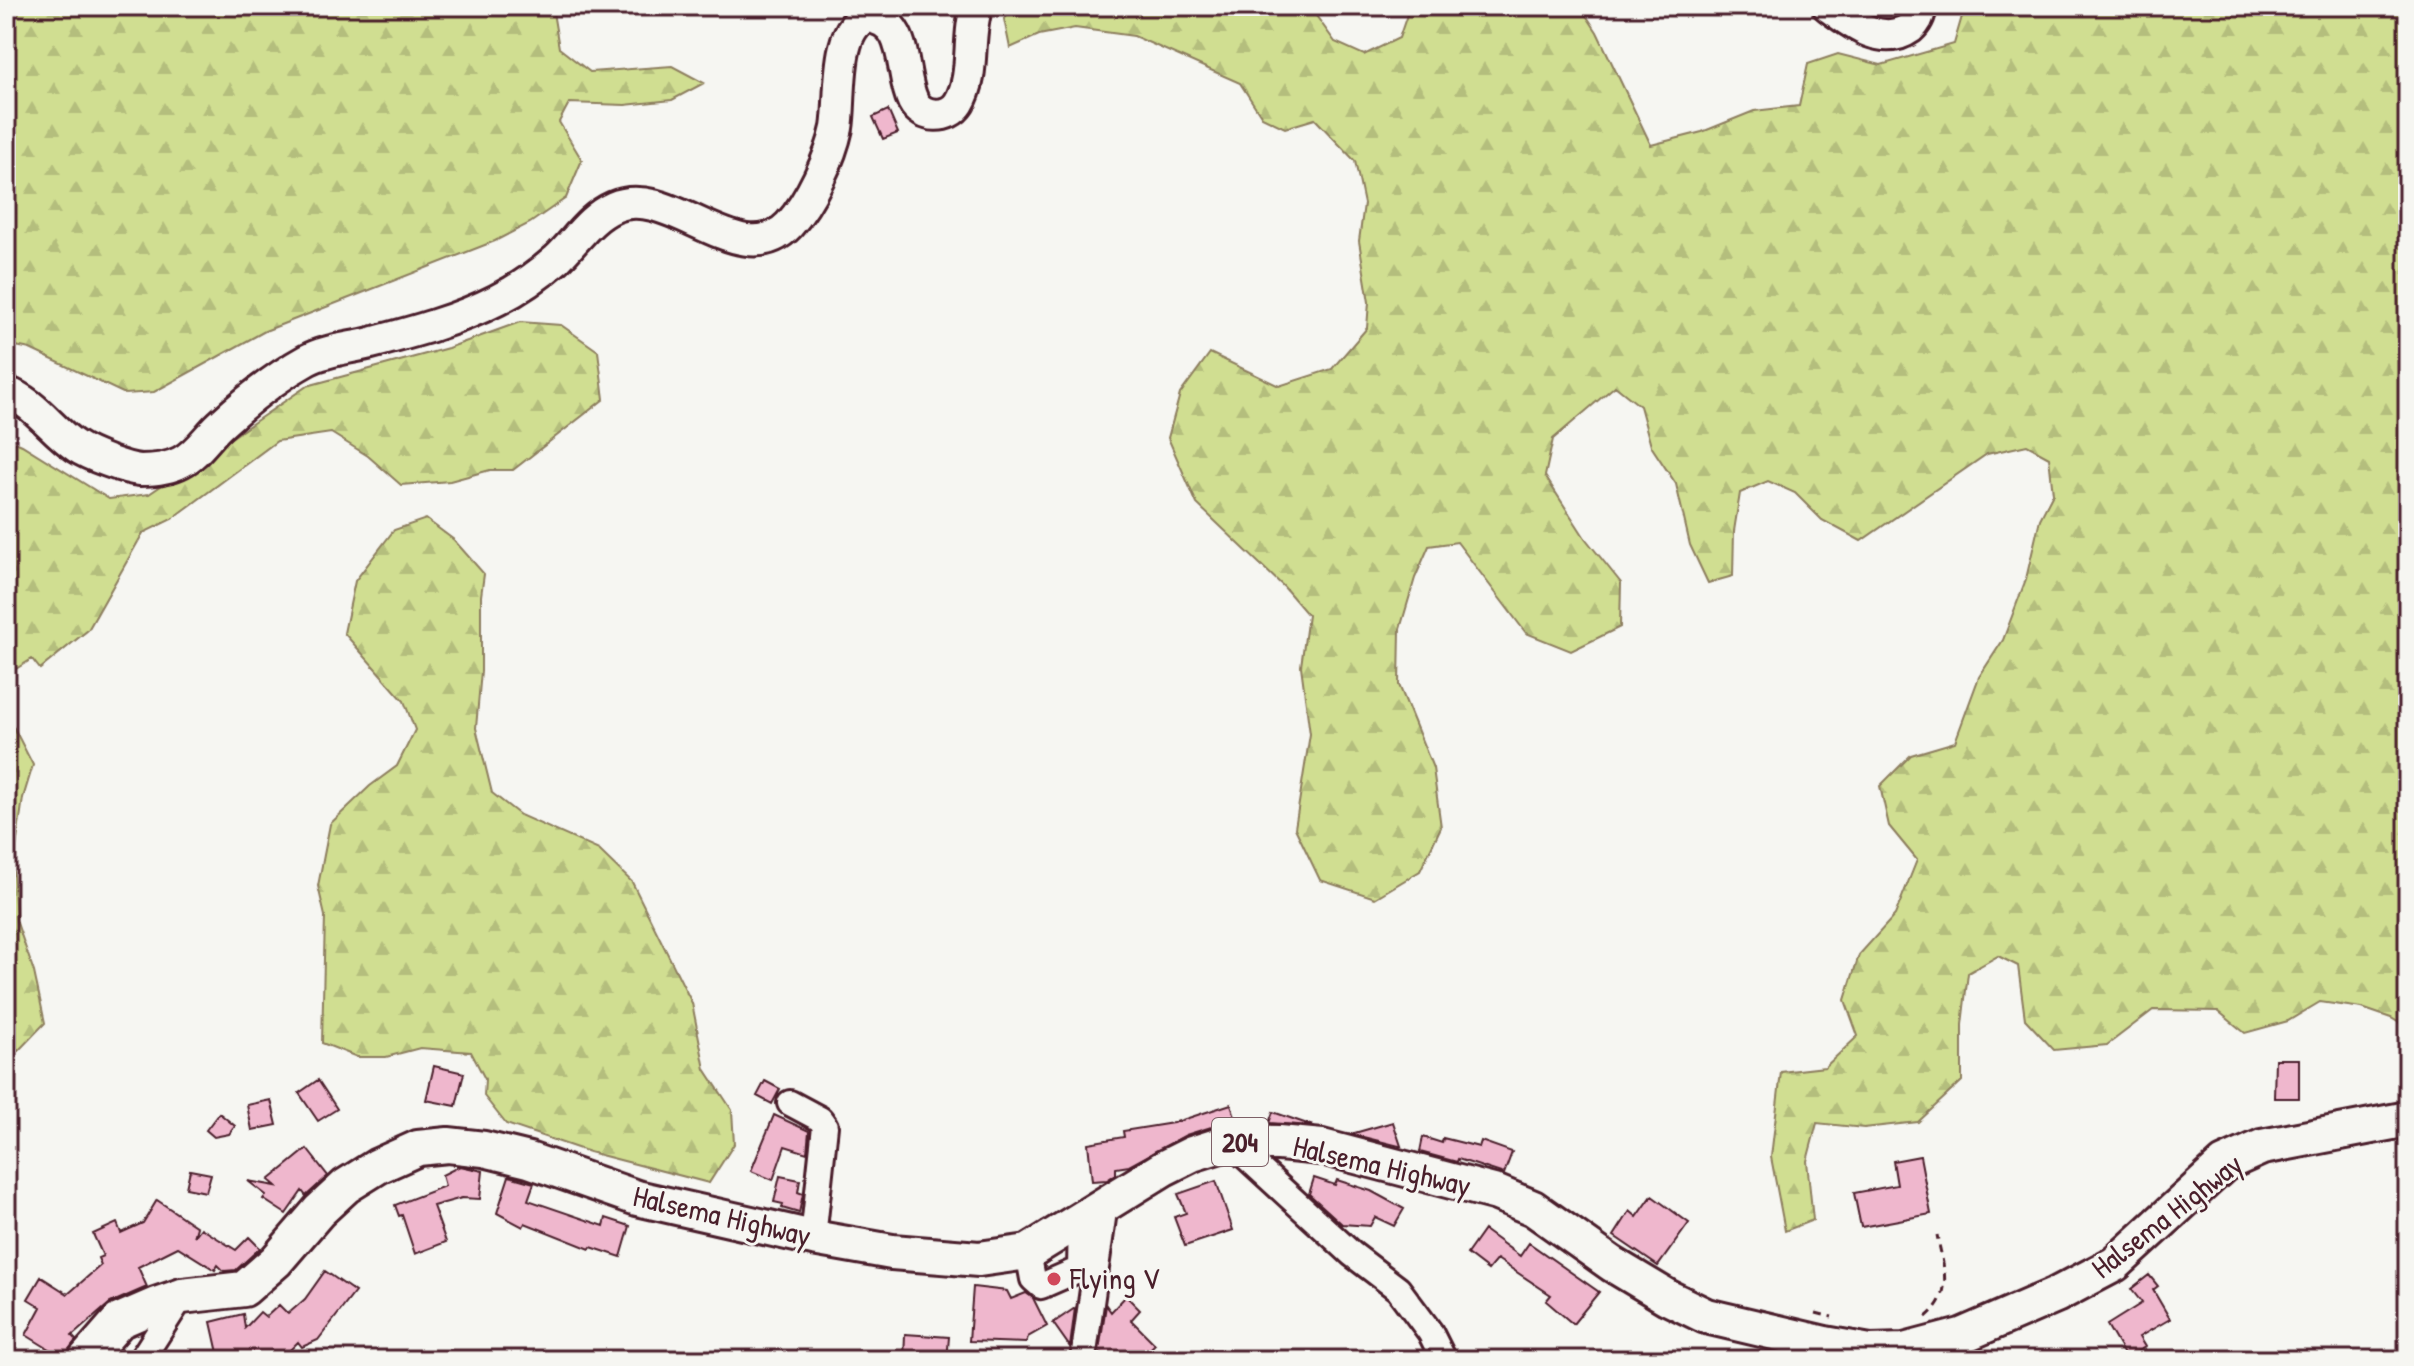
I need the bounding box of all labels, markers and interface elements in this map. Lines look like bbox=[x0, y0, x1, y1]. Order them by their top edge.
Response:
road number: 204 bbox=[1212, 1118, 1268, 1166]
street label: Halsema Highway bbox=[1289, 1125, 1475, 1205]
street label: Halsema Highway bbox=[2083, 1144, 2250, 1287]
street label: Halsema Highway bbox=[629, 1175, 815, 1255]
place label: Flying V bbox=[1069, 1258, 1159, 1298]
marker: Flying V bbox=[1045, 1270, 1063, 1288]

